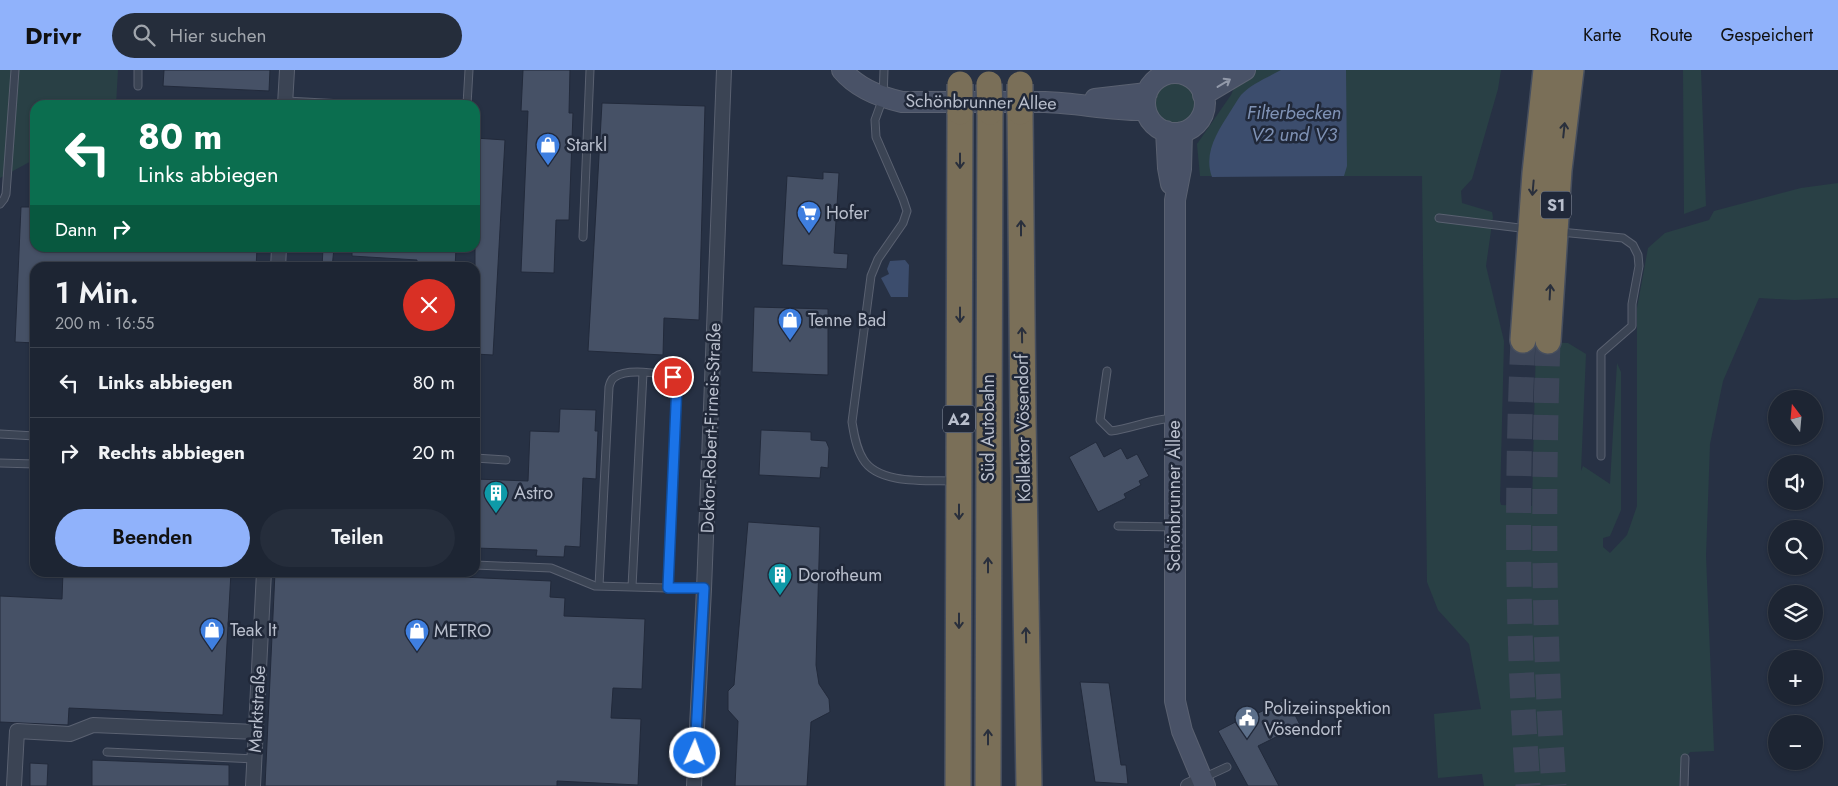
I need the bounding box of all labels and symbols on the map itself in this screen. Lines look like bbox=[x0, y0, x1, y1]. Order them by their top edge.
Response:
one-way arrow bbox=[1217, 78, 1231, 88]
street label: Schönbrunner Allee bbox=[905, 88, 1057, 116]
water label: Filterbecken V2 und V3 bbox=[1247, 99, 1341, 148]
one-way arrow bbox=[1559, 123, 1569, 139]
shop icon: Starkl bbox=[535, 132, 561, 166]
place label: Starkl bbox=[566, 132, 607, 158]
one-way arrow bbox=[955, 152, 965, 169]
one-way arrow bbox=[1529, 180, 1538, 196]
road number: S1 bbox=[1541, 192, 1571, 218]
supermarket icon: Hofer bbox=[796, 200, 822, 234]
place label: Hofer bbox=[826, 200, 870, 226]
one-way arrow bbox=[1016, 220, 1025, 236]
one-way arrow bbox=[1546, 285, 1555, 301]
one-way arrow bbox=[955, 306, 965, 322]
shop icon: Tenne Bad bbox=[777, 307, 803, 341]
place label: Tenne Bad bbox=[808, 307, 886, 333]
street label: Doktor-Robert-Firneis-Straße bbox=[694, 322, 728, 534]
one-way arrow bbox=[1017, 327, 1026, 343]
street label: Kollektor Vösendorf bbox=[1009, 353, 1037, 502]
pin bbox=[652, 356, 694, 398]
street label: Süd Autobahn bbox=[975, 374, 1001, 482]
north arrow bbox=[1768, 390, 1822, 445]
road number: A2 bbox=[943, 406, 975, 432]
street label: Schönbrunner Allee bbox=[1161, 420, 1187, 572]
building icon: Astro bbox=[483, 480, 509, 514]
place label: Astro bbox=[514, 480, 553, 506]
one-way arrow bbox=[954, 504, 964, 520]
one-way arrow bbox=[983, 557, 993, 573]
building icon: Dorotheum bbox=[767, 562, 793, 596]
place label: Dorotheum bbox=[798, 562, 882, 588]
one-way arrow bbox=[954, 613, 964, 629]
shop icon: Teak It bbox=[199, 617, 225, 651]
place label: Teak It bbox=[230, 617, 277, 643]
shop icon: METRO bbox=[404, 618, 430, 652]
place label: METRO bbox=[434, 618, 491, 644]
one-way arrow bbox=[1022, 627, 1031, 643]
street label: Marktstraße bbox=[242, 665, 272, 753]
place label: Polizeiinspektion Vösendorf bbox=[1264, 695, 1391, 742]
public building icon: Polizeiinspektion Vösendorf bbox=[1234, 705, 1260, 739]
position arrow bbox=[668, 726, 720, 778]
one-way arrow bbox=[983, 730, 993, 746]

